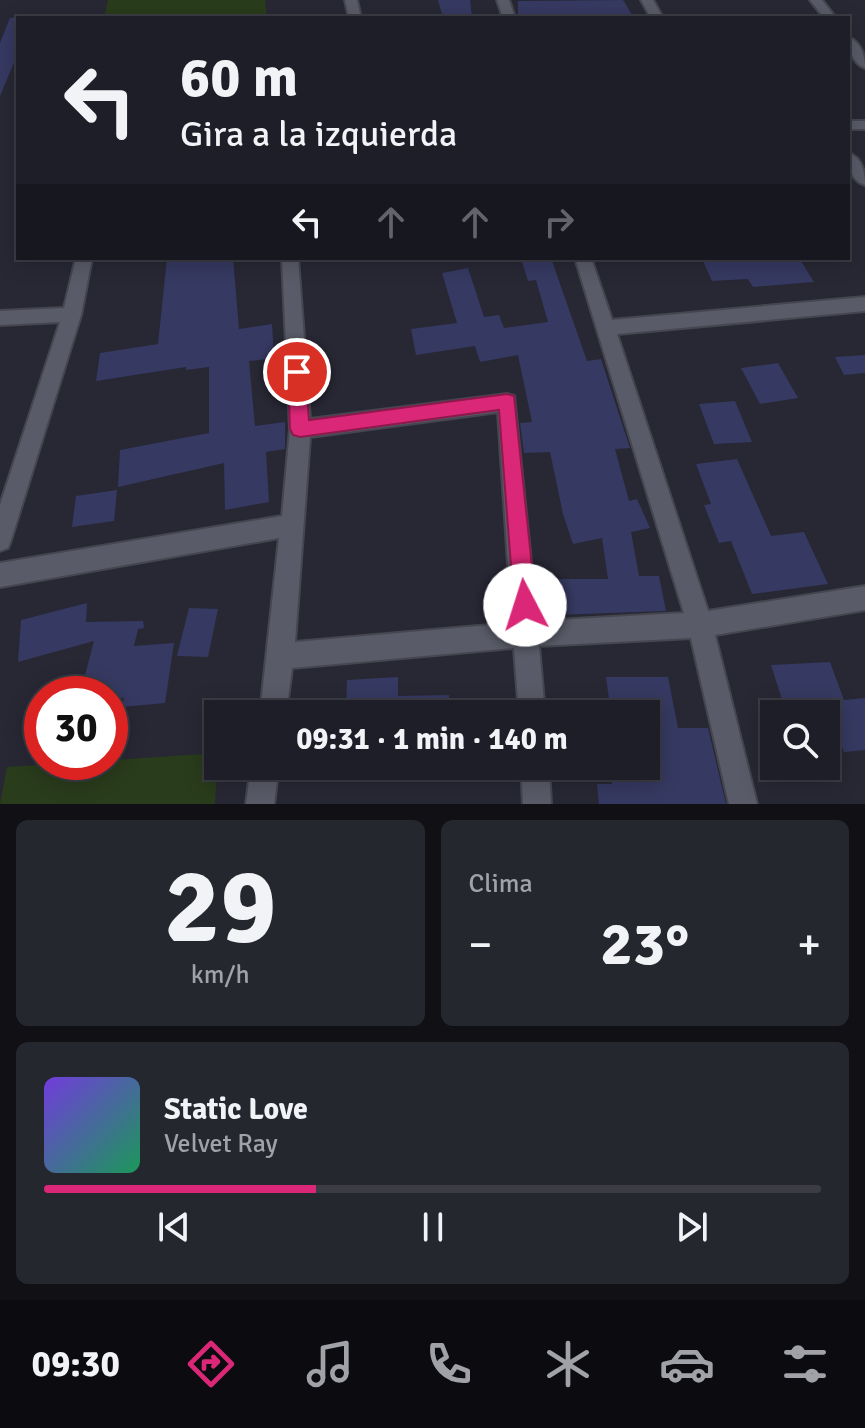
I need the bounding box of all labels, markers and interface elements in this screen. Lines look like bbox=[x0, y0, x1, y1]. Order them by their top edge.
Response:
text: 60 m bbox=[180, 43, 298, 112]
icon: left bbox=[48, 48, 152, 152]
text: Gira a la izquierda bbox=[180, 112, 457, 157]
icon: left bbox=[285, 200, 329, 244]
icon: ahead bbox=[369, 200, 413, 244]
icon: ahead bbox=[453, 200, 497, 244]
icon: right bbox=[537, 200, 581, 244]
pin bbox=[263, 338, 331, 406]
icon: arrive bbox=[275, 350, 319, 394]
position arrow bbox=[483, 563, 567, 647]
speed limit sign: 30 bbox=[24, 676, 128, 780]
map controls bbox=[760, 700, 840, 780]
button: search bbox=[760, 700, 840, 780]
text: 09:31 · 1 min · 140 m bbox=[296, 721, 568, 758]
text: 29 bbox=[164, 843, 276, 971]
text: Clima bbox=[469, 868, 533, 900]
text: 23° bbox=[600, 908, 689, 982]
text: − bbox=[469, 918, 492, 972]
text: + bbox=[797, 918, 821, 972]
text: km/h bbox=[191, 959, 250, 991]
text: Static Love bbox=[164, 1091, 308, 1128]
text: Velvet Ray bbox=[164, 1128, 278, 1160]
icon: previous bbox=[152, 1205, 196, 1249]
icon: pause bbox=[411, 1205, 455, 1249]
icon: next bbox=[670, 1205, 714, 1249]
icon: directions bbox=[183, 1336, 239, 1392]
icon: music bbox=[302, 1336, 358, 1392]
icon: phone bbox=[421, 1336, 477, 1392]
icon: climate bbox=[540, 1336, 596, 1392]
icon: car bbox=[659, 1336, 715, 1392]
icon: filters bbox=[777, 1336, 833, 1392]
text: 09:30 bbox=[31, 1342, 120, 1387]

